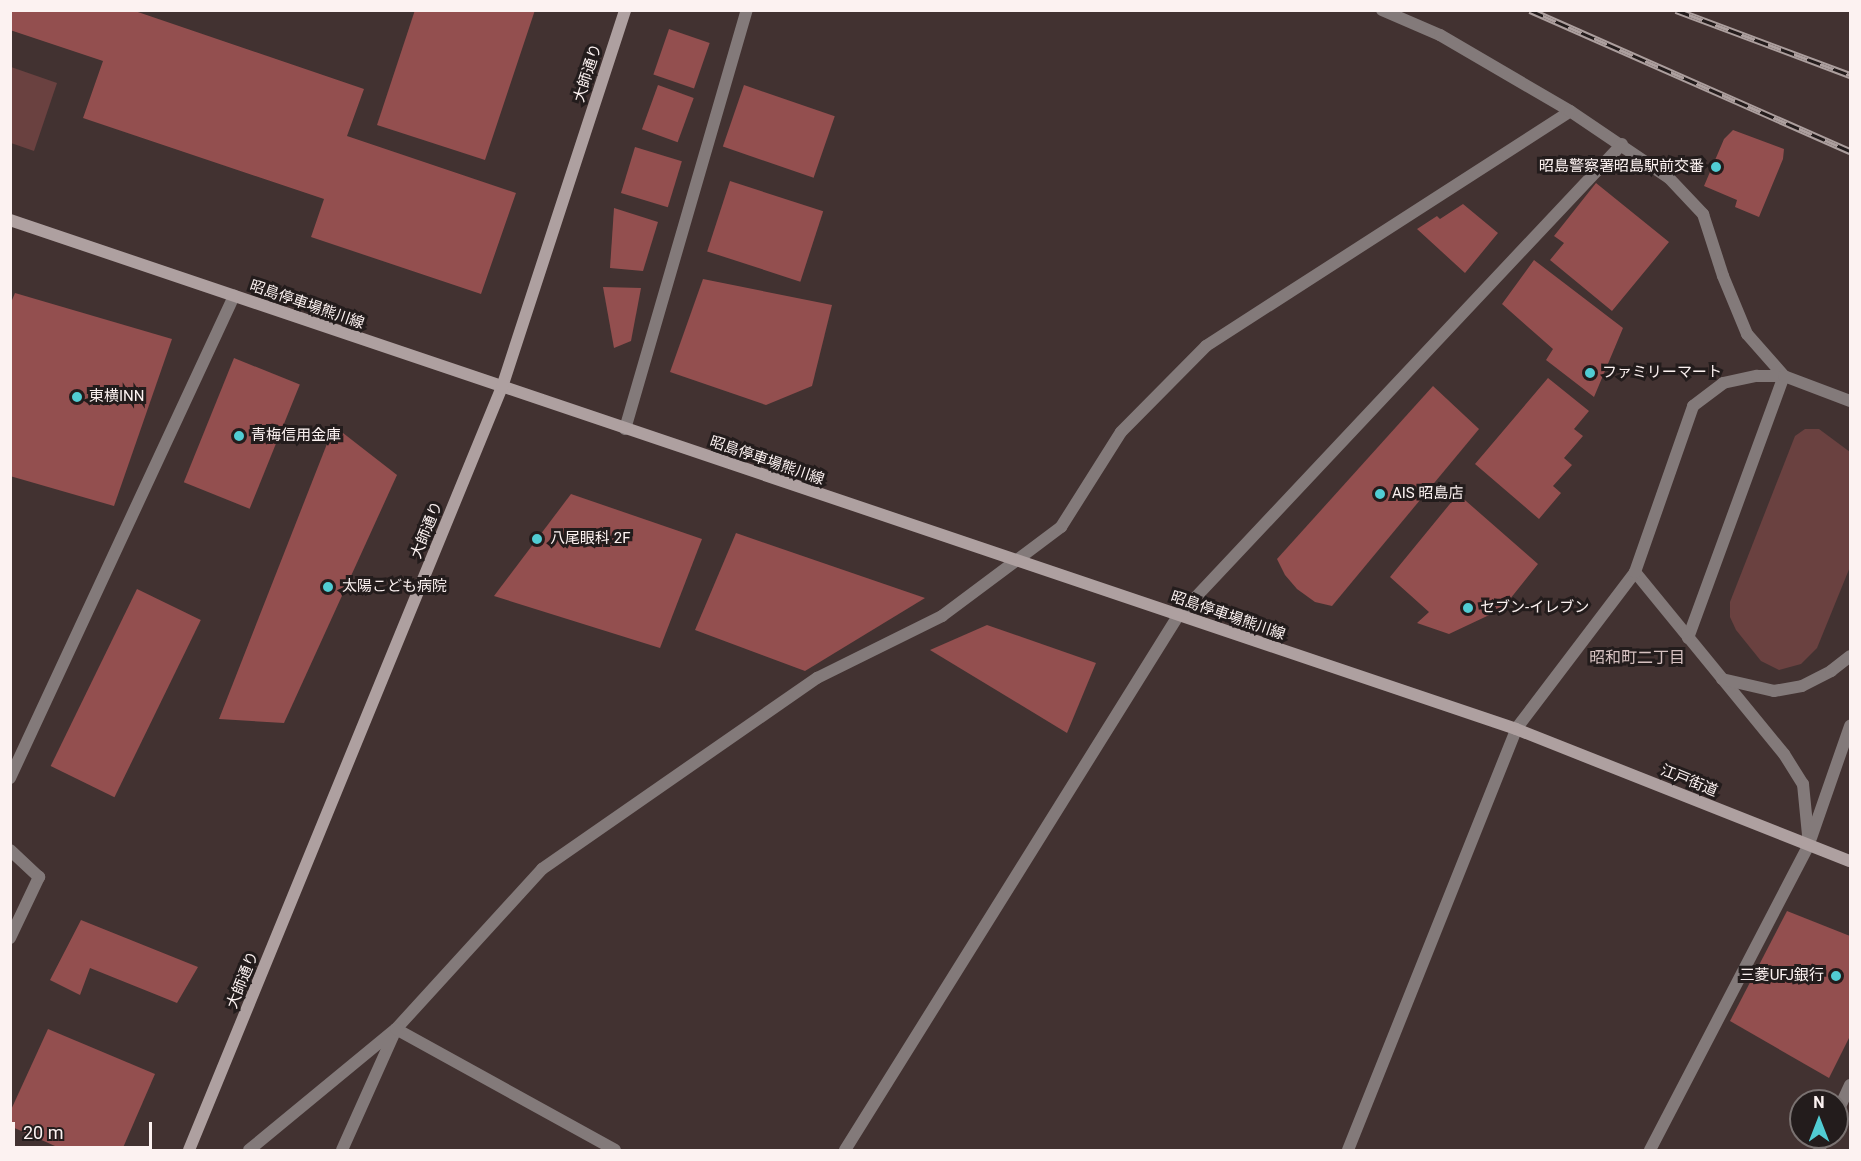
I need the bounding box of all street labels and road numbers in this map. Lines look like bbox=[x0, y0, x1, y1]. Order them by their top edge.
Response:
street label: 大師通り bbox=[570, 42, 606, 104]
street label: 昭島停車場熊川線 bbox=[247, 277, 367, 333]
street label: 昭島停車場熊川線 bbox=[707, 433, 827, 489]
street label: 大師通り bbox=[407, 499, 447, 561]
street label: 昭島停車場熊川線 bbox=[1168, 588, 1288, 644]
street label: 江戸街道 bbox=[1658, 761, 1720, 801]
street label: 大師通り bbox=[223, 949, 263, 1011]

